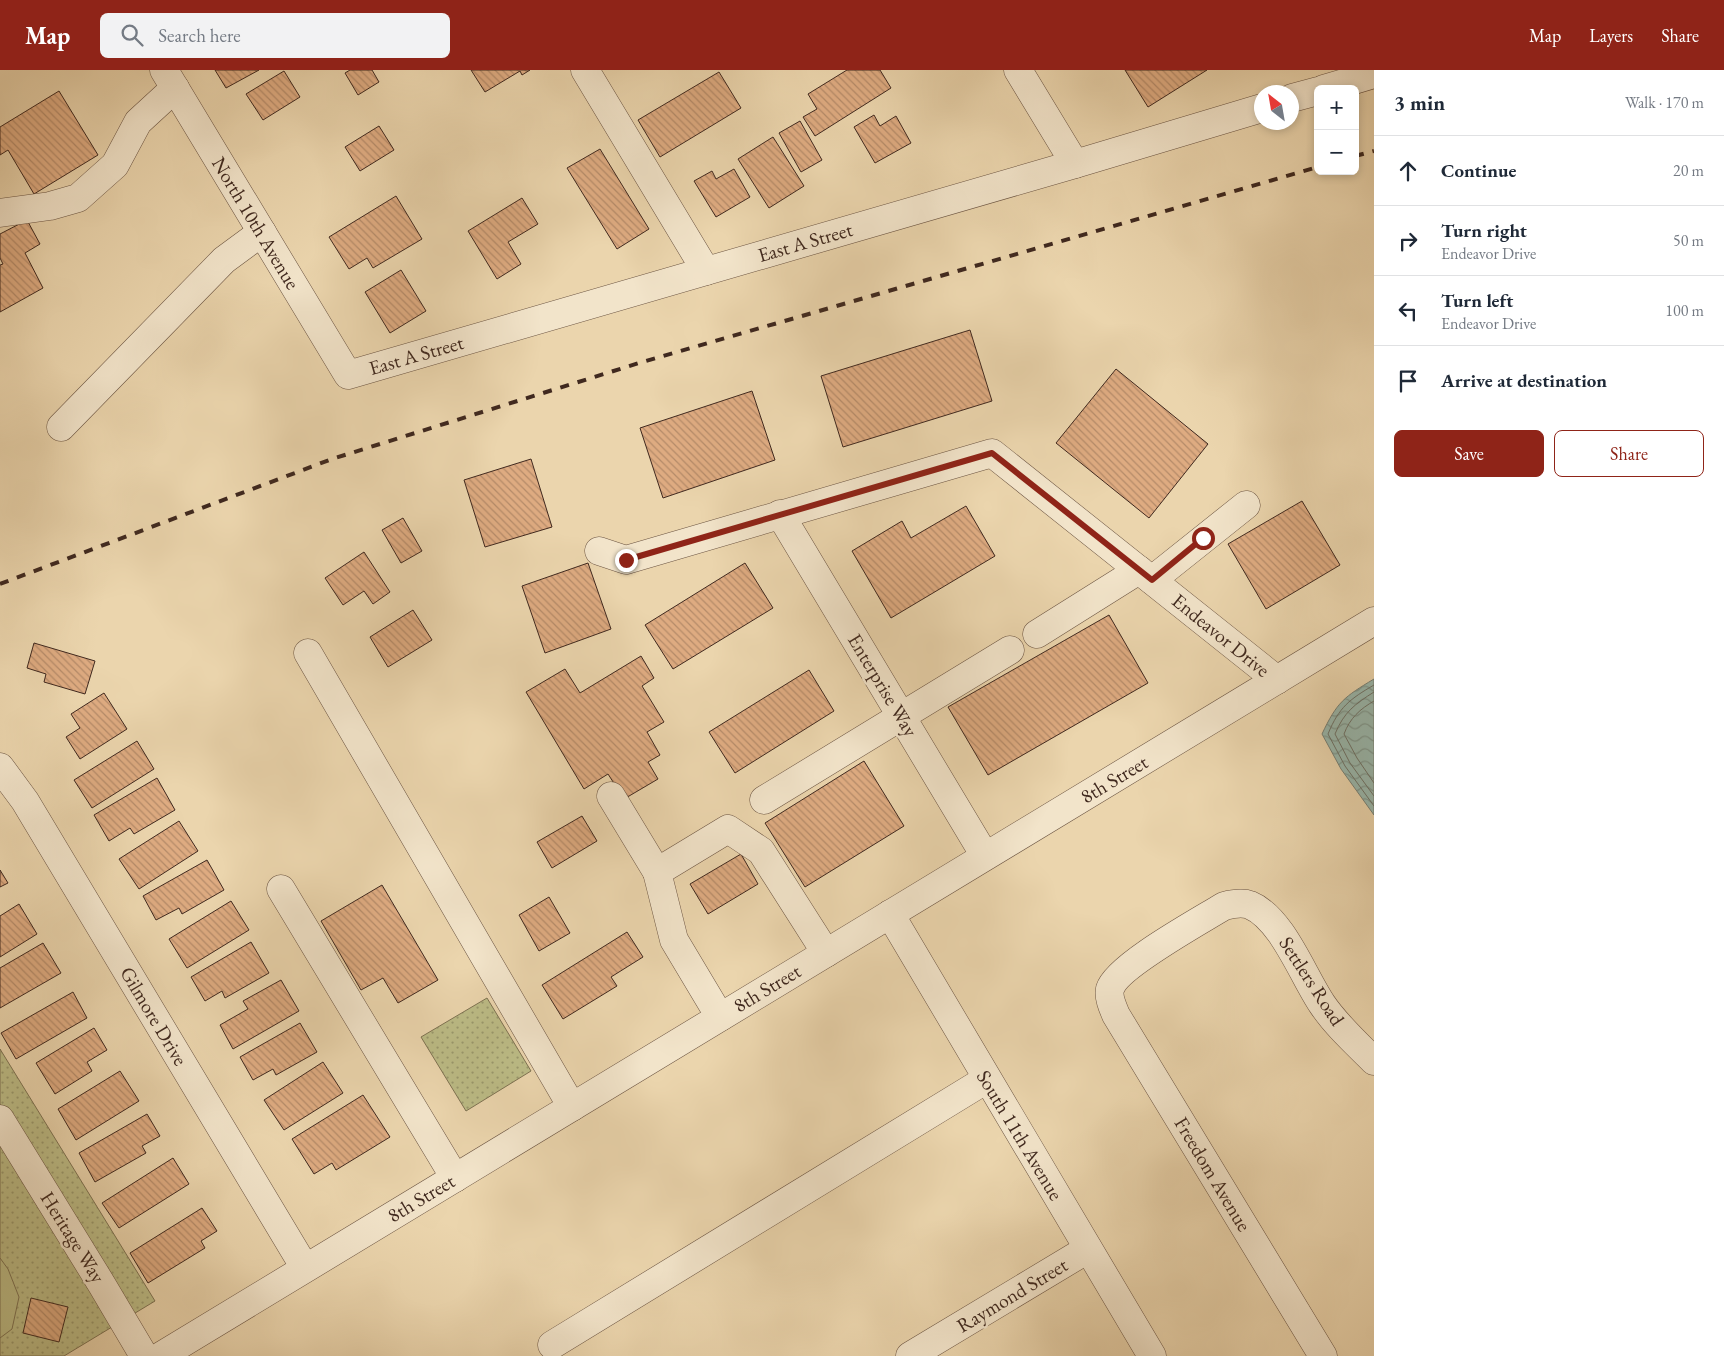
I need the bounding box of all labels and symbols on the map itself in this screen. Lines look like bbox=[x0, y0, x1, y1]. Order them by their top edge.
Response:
north arrow bbox=[1254, 85, 1299, 130]
street label: North 10th Avenue bbox=[206, 152, 306, 294]
street label: East A Street bbox=[755, 216, 856, 268]
street label: East A Street bbox=[366, 329, 467, 381]
route start bbox=[1192, 527, 1215, 550]
route end bbox=[615, 549, 638, 572]
street label: Endeavor Drive bbox=[1167, 587, 1276, 683]
street label: Enterprise Way bbox=[842, 629, 924, 741]
street label: 8th Street bbox=[1076, 748, 1153, 809]
street label: Settlers Road bbox=[1274, 931, 1351, 1031]
street label: 8th Street bbox=[729, 957, 806, 1018]
street label: Gilmore Drive bbox=[114, 962, 194, 1070]
street label: South 11th Avenue bbox=[971, 1065, 1069, 1205]
street label: Freedom Avenue bbox=[1169, 1112, 1257, 1236]
street label: 8th Street bbox=[383, 1167, 460, 1228]
street label: Heritage Way bbox=[35, 1186, 111, 1288]
street label: Raymond Street bbox=[952, 1251, 1073, 1338]

